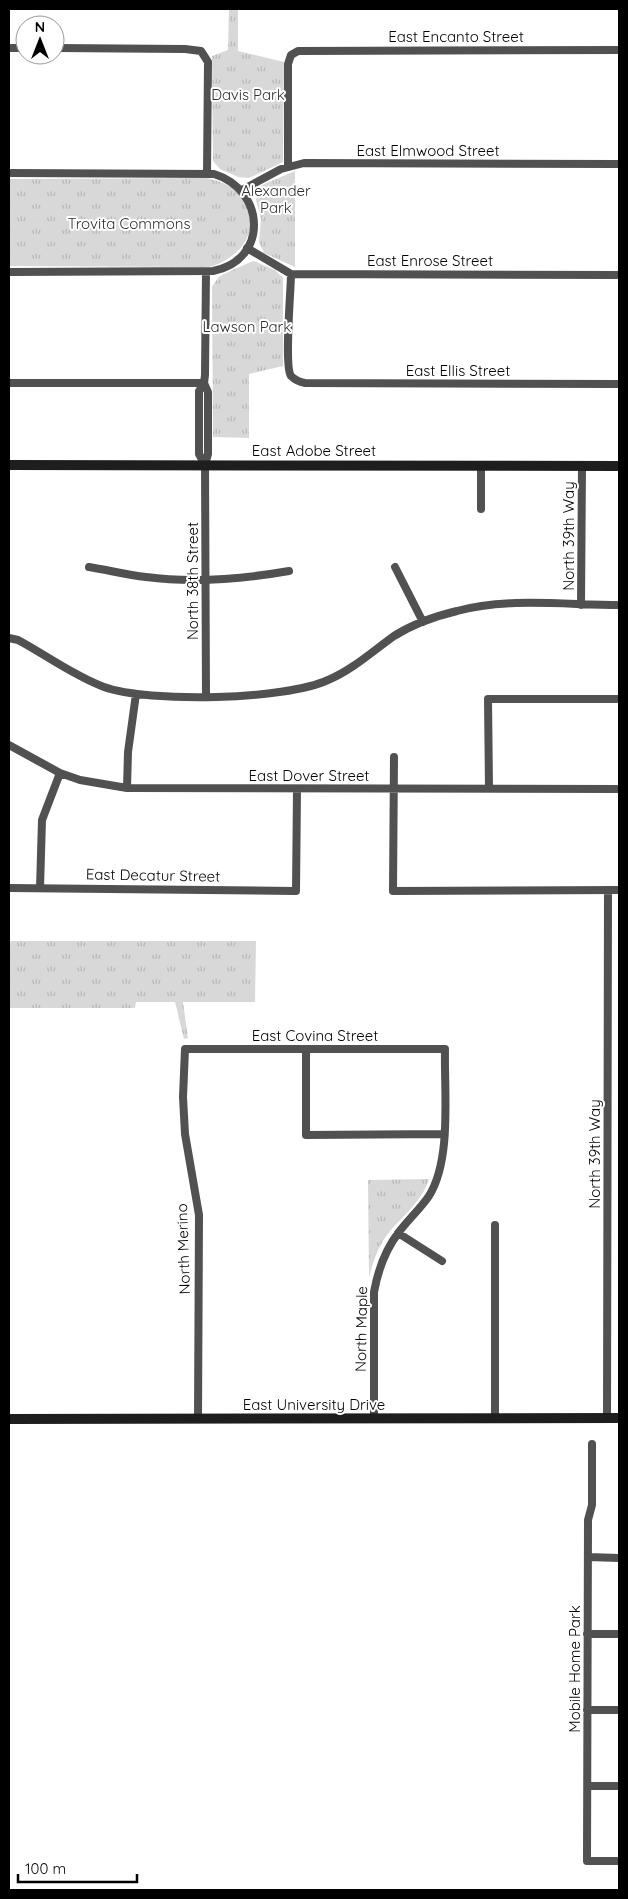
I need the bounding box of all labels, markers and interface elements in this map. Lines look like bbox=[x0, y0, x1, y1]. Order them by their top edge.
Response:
north arrow bbox=[15, 15, 65, 65]
text: N bbox=[35, 18, 45, 36]
street label: East Encanto Street bbox=[388, 27, 524, 46]
park label: Davis Park bbox=[211, 85, 285, 104]
street label: East Elmwood Street bbox=[356, 141, 500, 160]
park label: Alexander Park bbox=[241, 181, 311, 217]
park label: Trovita Commons bbox=[68, 214, 191, 233]
street label: East Enrose Street bbox=[367, 251, 493, 270]
park label: Lawson Park bbox=[203, 317, 291, 336]
street label: East Ellis Street bbox=[406, 361, 510, 380]
street label: East Adobe Street bbox=[252, 441, 376, 460]
street label: North 39th Way bbox=[559, 481, 578, 591]
street label: North 38th Street bbox=[183, 522, 202, 640]
street label: East Dover Street bbox=[249, 766, 369, 785]
street label: East Decatur Street bbox=[86, 864, 220, 886]
street label: East Covina Street bbox=[252, 1026, 378, 1045]
street label: North 39th Way bbox=[585, 1099, 604, 1209]
street label: North Merino bbox=[172, 1203, 194, 1295]
street label: North Maple bbox=[351, 1286, 371, 1372]
street label: East University Drive bbox=[243, 1395, 385, 1414]
street label: Mobile Home Park bbox=[565, 1605, 584, 1733]
scale bar bbox=[18, 1852, 136, 1884]
text: 100 m bbox=[25, 1859, 66, 1878]

